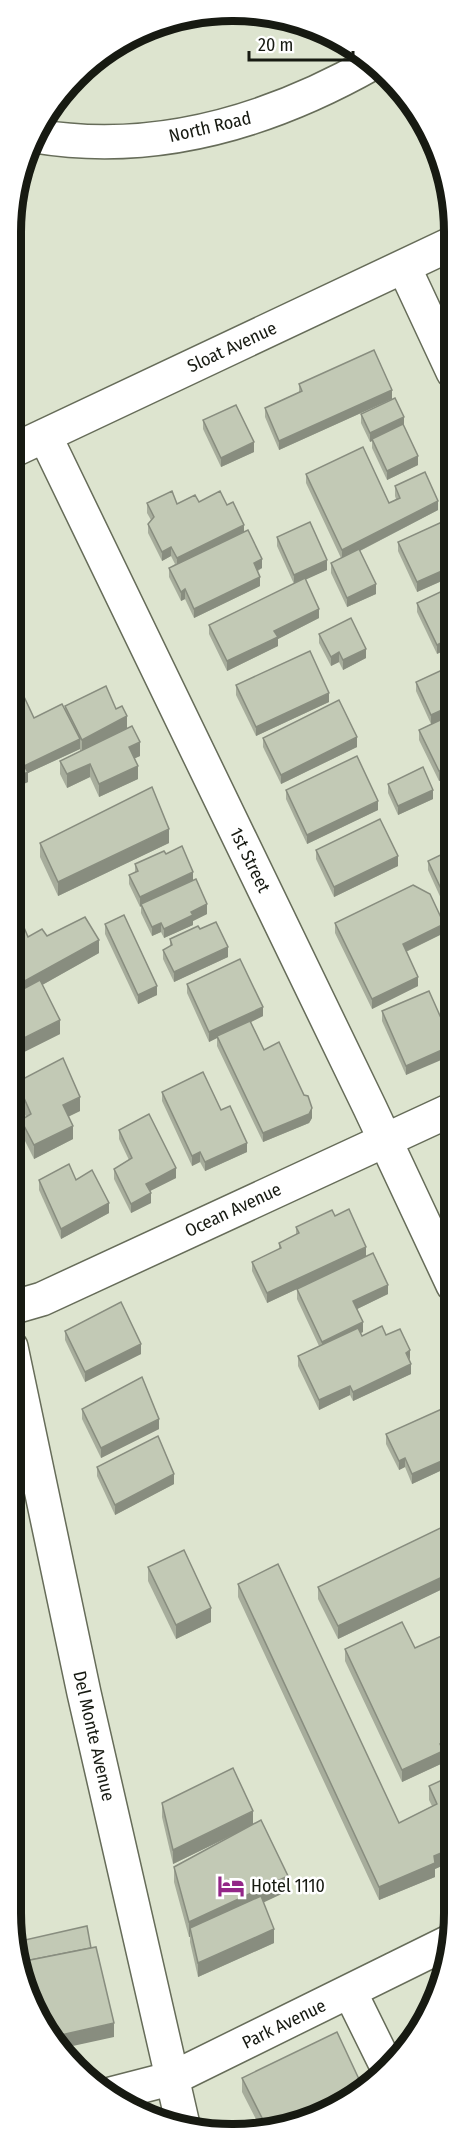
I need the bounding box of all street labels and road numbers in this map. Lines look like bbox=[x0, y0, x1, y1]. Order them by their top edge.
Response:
street label: North Road bbox=[167, 107, 253, 147]
street label: Sloat Avenue bbox=[184, 317, 280, 377]
street label: 1st Street bbox=[225, 824, 275, 896]
street label: Ocean Avenue bbox=[181, 1178, 285, 1242]
street label: Del Monte Avenue bbox=[68, 1669, 120, 1803]
street label: Park Avenue bbox=[239, 1994, 329, 2054]

